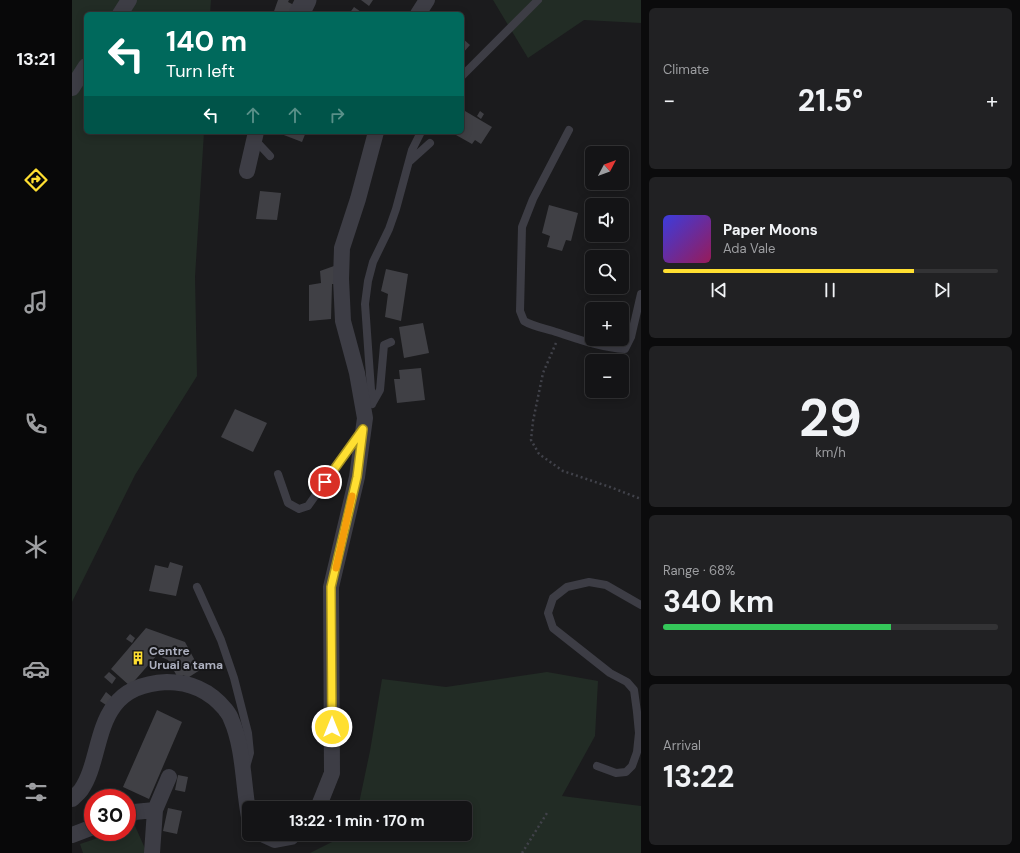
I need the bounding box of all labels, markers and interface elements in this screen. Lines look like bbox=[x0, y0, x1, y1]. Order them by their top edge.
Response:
text: 140 m bbox=[166, 23, 247, 60]
icon: left bbox=[100, 28, 152, 80]
text: 13:21 bbox=[17, 47, 55, 71]
text: Turn left bbox=[166, 59, 235, 83]
text: Climate bbox=[663, 61, 709, 78]
text: 21.5° bbox=[798, 81, 863, 120]
text: − bbox=[663, 86, 675, 115]
text: + bbox=[986, 86, 998, 115]
icon: left bbox=[200, 104, 222, 126]
icon: ahead bbox=[242, 104, 264, 126]
icon: ahead bbox=[284, 104, 306, 126]
icon: right bbox=[326, 104, 348, 126]
north arrow bbox=[585, 146, 629, 190]
map controls bbox=[585, 146, 629, 398]
icon: directions bbox=[22, 166, 50, 194]
button: sound bbox=[585, 198, 629, 242]
text: Paper Moons bbox=[723, 220, 818, 240]
text: Ada Vale bbox=[723, 240, 775, 257]
button: search bbox=[585, 250, 629, 294]
icon: previous bbox=[708, 279, 730, 301]
icon: pause bbox=[819, 279, 841, 301]
icon: next bbox=[931, 279, 953, 301]
icon: music bbox=[22, 288, 50, 316]
button: + bbox=[585, 302, 629, 346]
button: − bbox=[585, 354, 629, 398]
text: 29 bbox=[799, 384, 862, 452]
icon: phone bbox=[22, 410, 50, 438]
text: km/h bbox=[815, 444, 846, 461]
pin bbox=[308, 465, 342, 499]
icon: arrive bbox=[314, 471, 336, 493]
icon: climate bbox=[22, 533, 50, 561]
text: Range · 68% bbox=[663, 562, 735, 579]
text: 340 km bbox=[663, 582, 774, 621]
place label: Centre Uruai a tama bbox=[149, 643, 223, 673]
building icon: Centre Uruai a tama bbox=[130, 650, 146, 666]
icon: car bbox=[22, 655, 50, 683]
position arrow bbox=[311, 706, 353, 748]
text: Arrival bbox=[663, 737, 701, 754]
text: 13:22 bbox=[663, 757, 734, 796]
icon: filters bbox=[22, 778, 50, 806]
speed limit sign: 30 bbox=[84, 789, 136, 841]
text: 13:22 · 1 min · 170 m bbox=[289, 811, 425, 831]

